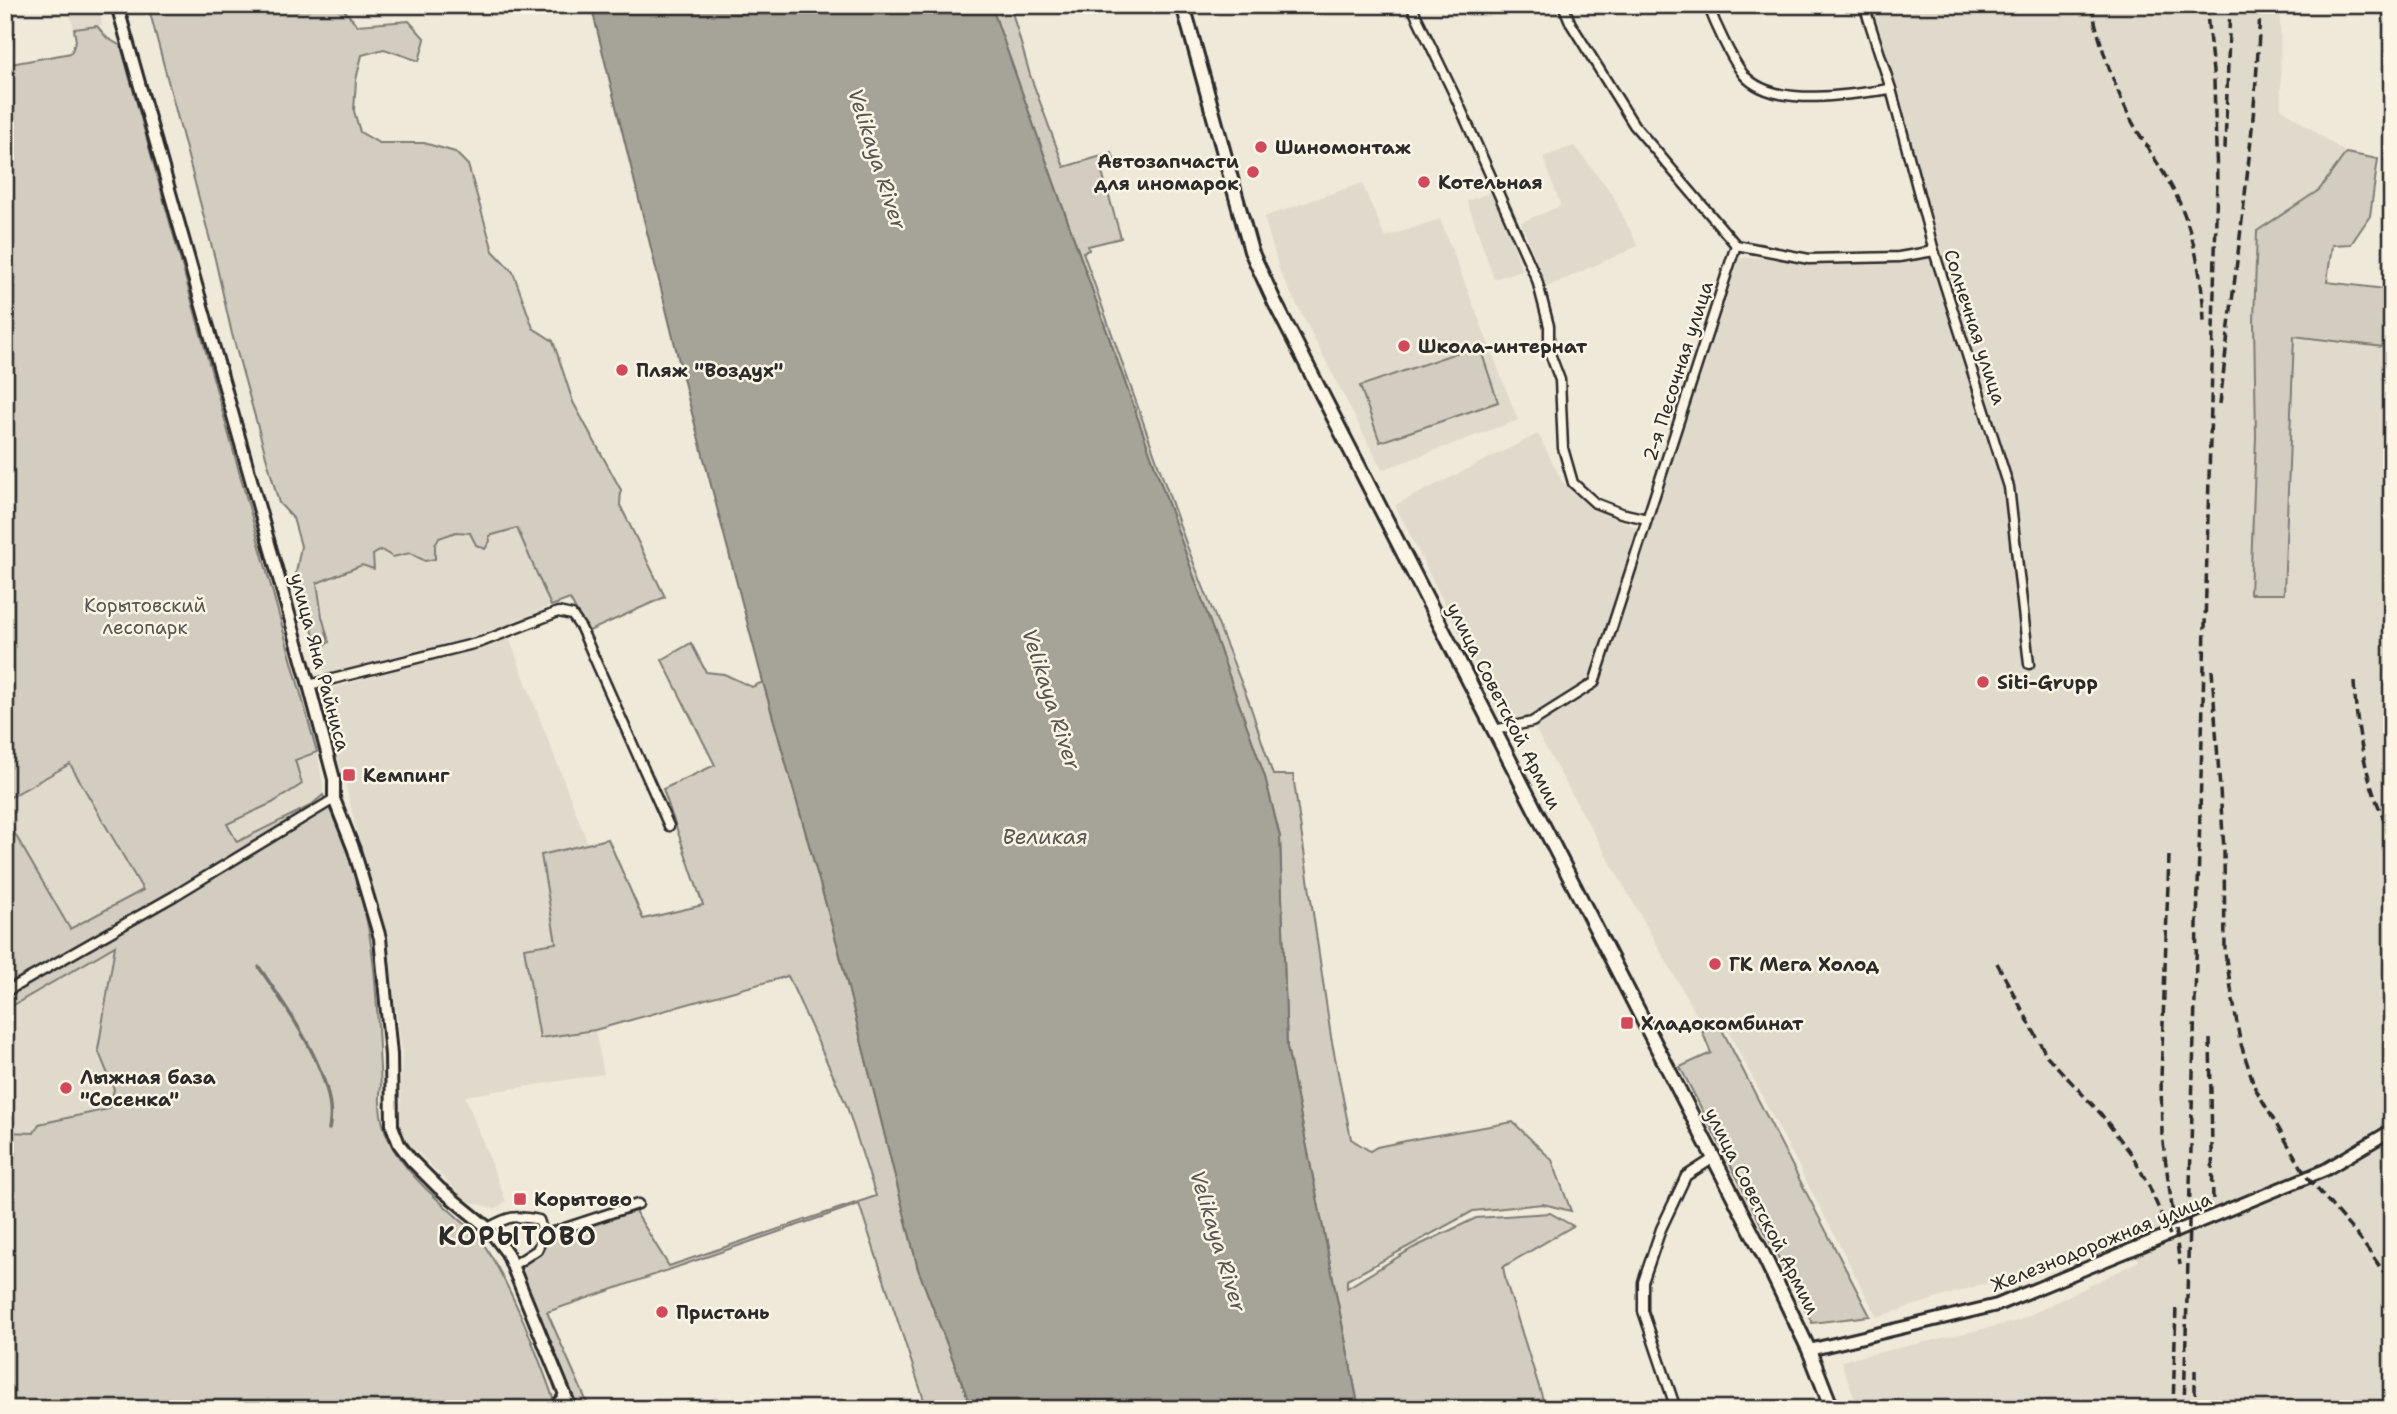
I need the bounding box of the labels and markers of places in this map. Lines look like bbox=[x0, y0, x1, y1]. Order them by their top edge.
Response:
place label: Шиномонтаж bbox=[1275, 135, 1411, 160]
marker: Шиномонтаж bbox=[1253, 139, 1269, 155]
place label: Автозапчасти для иномарок bbox=[1094, 149, 1239, 196]
marker: Автозапчасти для иномарок bbox=[1245, 164, 1261, 180]
place label: Котельная bbox=[1438, 170, 1543, 195]
marker: Котельная bbox=[1416, 174, 1432, 190]
place label: Школа-интернат bbox=[1418, 334, 1588, 359]
marker: Школа-интернат bbox=[1396, 338, 1412, 354]
place label: Пляж "Воздух" bbox=[636, 358, 784, 383]
marker: Пляж "Воздух" bbox=[614, 362, 630, 378]
place label: Siti-Grupp bbox=[1997, 670, 2098, 695]
marker: Siti-Grupp bbox=[1975, 674, 1991, 690]
place label: Кемпинг bbox=[363, 763, 450, 788]
marker: Кемпинг bbox=[341, 767, 357, 783]
place label: ГК Мега Холод bbox=[1729, 952, 1880, 977]
marker: ГК Мега Холод bbox=[1707, 956, 1723, 972]
place label: Хладокомбинат bbox=[1641, 1011, 1804, 1036]
marker: Хладокомбинат bbox=[1619, 1015, 1635, 1031]
place label: Лыжная база "Сосенка" bbox=[80, 1065, 216, 1112]
marker: Лыжная база "Сосенка" bbox=[58, 1080, 74, 1096]
place label: Корытово bbox=[534, 1187, 632, 1212]
marker: Корытово bbox=[512, 1191, 528, 1207]
place label: Пристань bbox=[676, 1300, 770, 1325]
marker: Пристань bbox=[654, 1304, 670, 1320]

